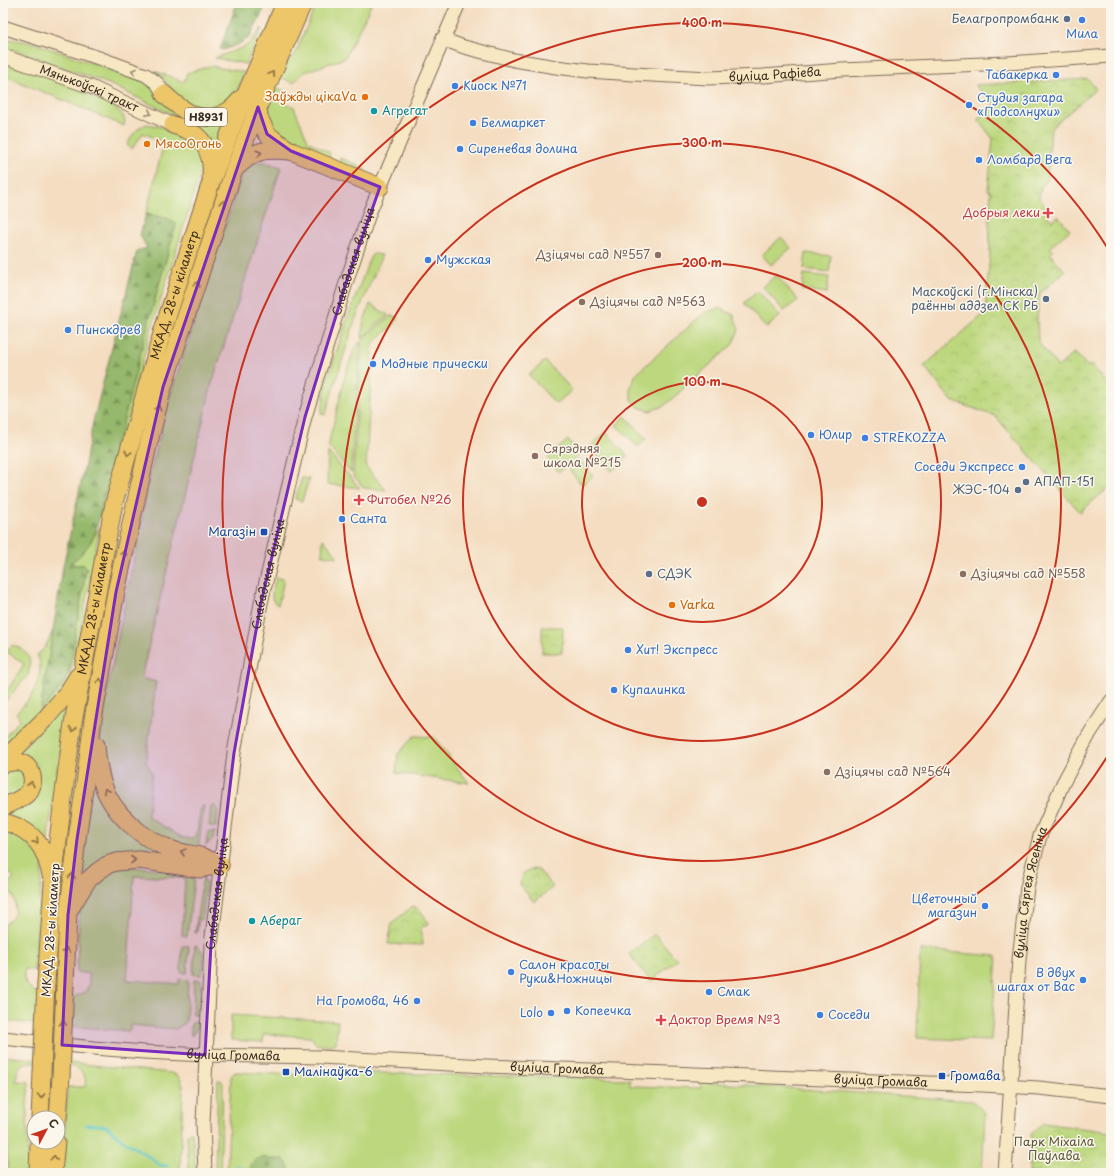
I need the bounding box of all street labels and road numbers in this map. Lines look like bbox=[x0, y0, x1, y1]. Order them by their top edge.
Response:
street label: Мянькоўскі тракт bbox=[37, 60, 142, 116]
street label: вуліца Рафіева bbox=[728, 62, 822, 85]
road number: Н8931 bbox=[185, 108, 227, 126]
street label: Слабадская вуліца bbox=[327, 204, 379, 318]
street label: МКАД, 28-ы кіламетр bbox=[145, 228, 203, 361]
street label: Слабадская вуліца bbox=[246, 516, 289, 631]
street label: МКАД, 28-ы кіламетр bbox=[72, 541, 115, 676]
street label: вуліца Сяргея Ясеніна bbox=[1009, 823, 1051, 960]
street label: Слабадская вуліца bbox=[201, 836, 232, 950]
street label: МКАД, 28-ы кіламетр bbox=[36, 862, 64, 998]
street label: вуліца Громава bbox=[186, 1044, 281, 1064]
street label: вуліца Громава bbox=[510, 1057, 605, 1079]
street label: вуліца Громава bbox=[833, 1069, 928, 1091]

